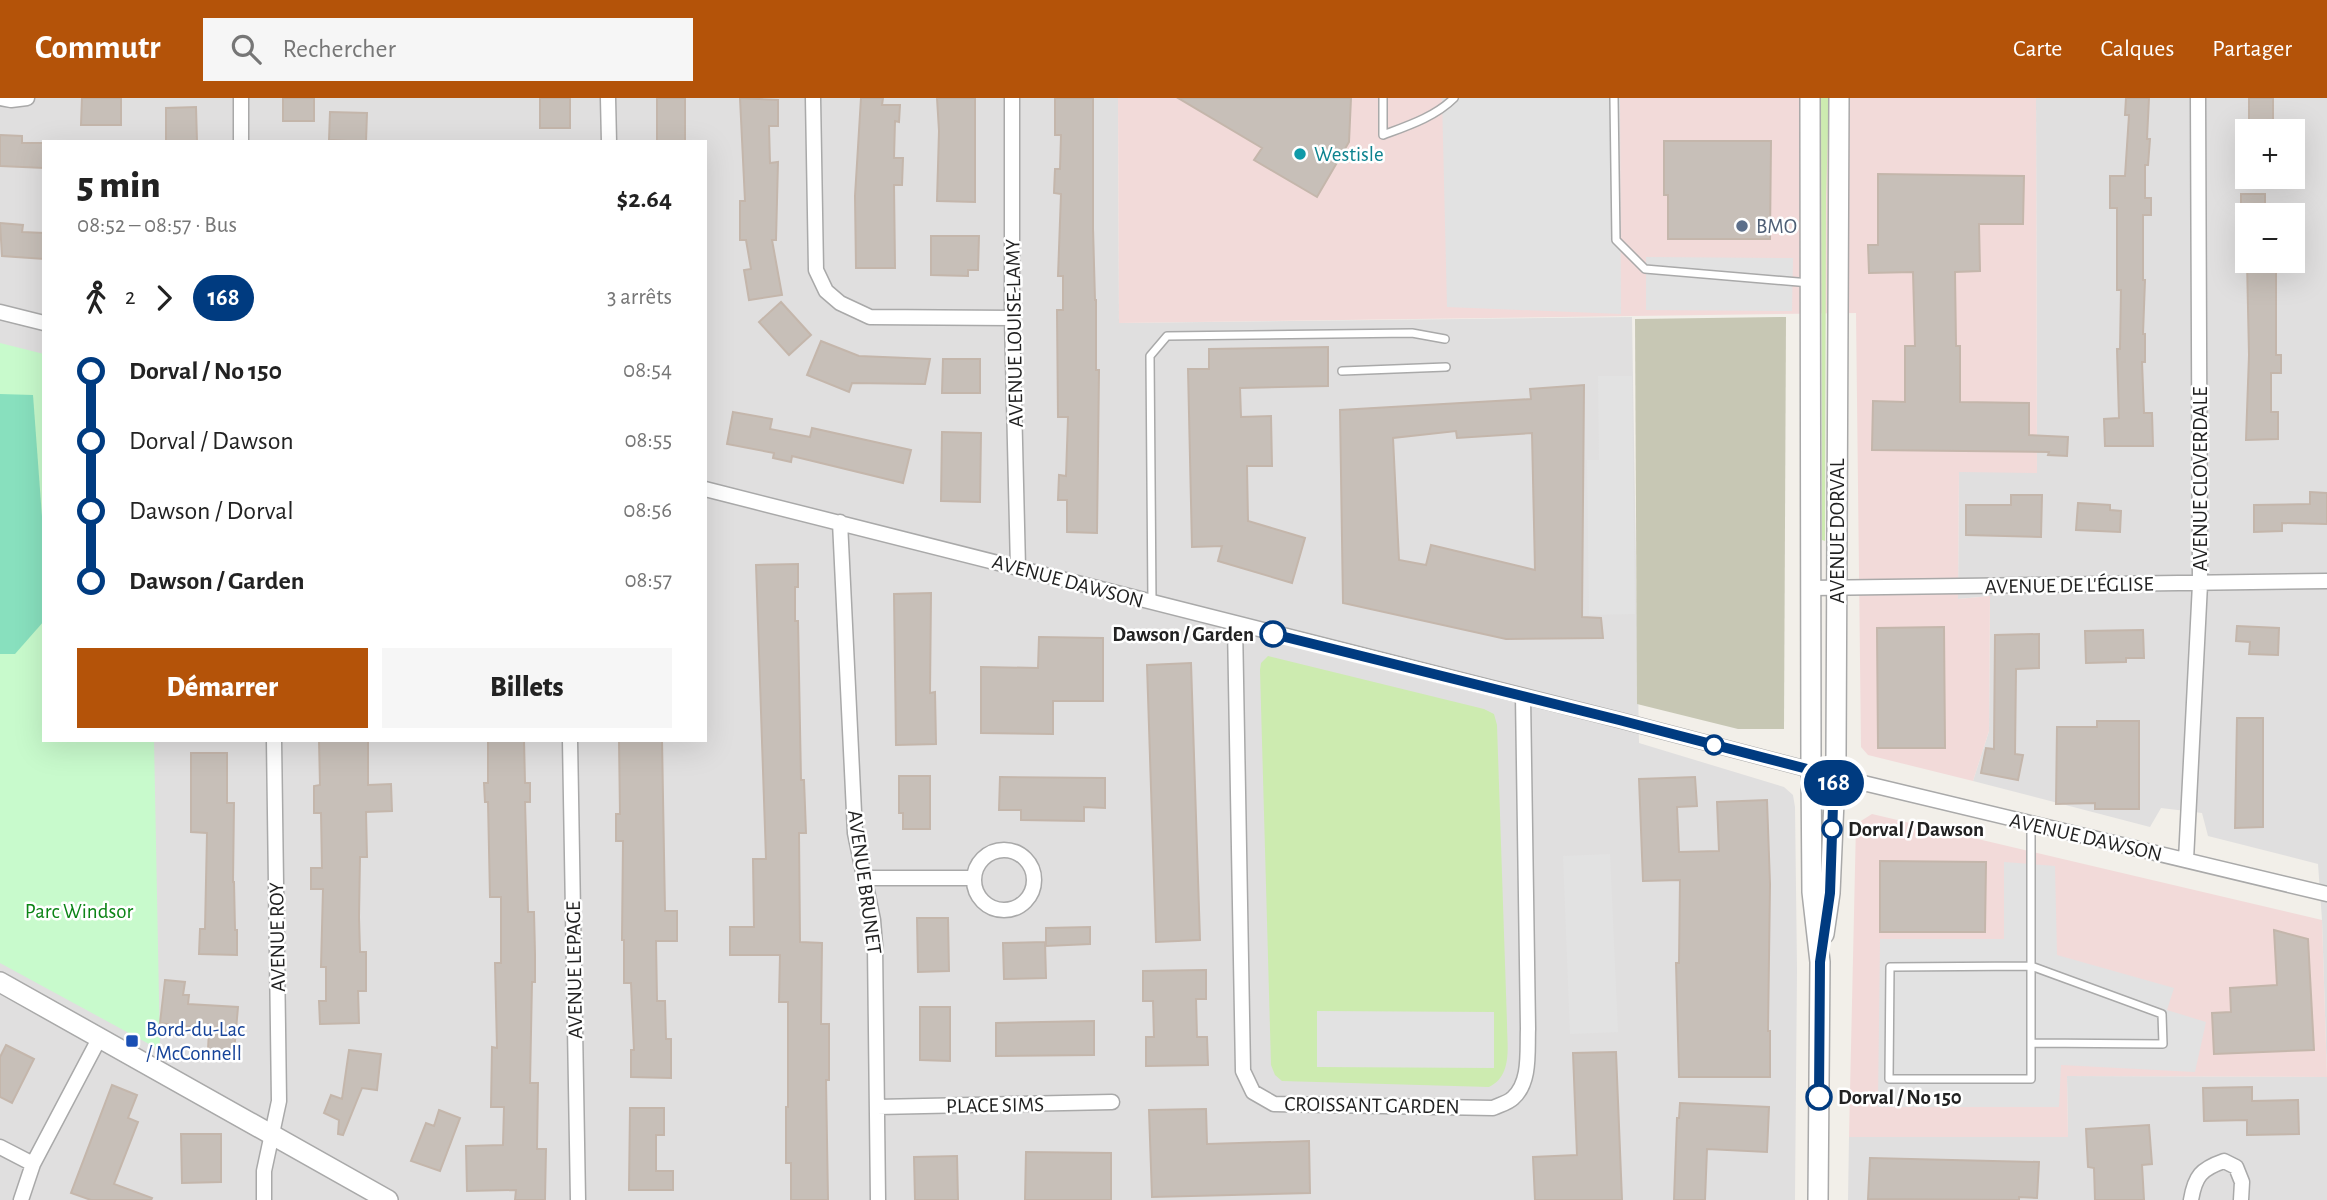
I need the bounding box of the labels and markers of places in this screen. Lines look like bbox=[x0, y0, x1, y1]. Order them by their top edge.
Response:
place label: Westisle bbox=[1314, 144, 1384, 165]
marker: Westisle bbox=[1292, 146, 1308, 162]
place label: BMO bbox=[1756, 216, 1797, 237]
marker: BMO bbox=[1734, 218, 1750, 234]
marker: Dawson / Garden bbox=[1260, 621, 1286, 647]
place label: Dawson / Garden bbox=[1112, 624, 1254, 645]
unlabelled marker bbox=[1704, 735, 1724, 755]
marker: Dorval / Dawson bbox=[1822, 819, 1842, 839]
place label: Dorval / Dawson bbox=[1848, 819, 1984, 840]
place label: Bord-du-Lac / McConnell bbox=[146, 1019, 245, 1064]
marker: Bord-du-Lac / McConnell bbox=[124, 1033, 140, 1049]
marker: Dorval / No 150 bbox=[1806, 1084, 1832, 1110]
place label: Dorval / No 150 bbox=[1838, 1087, 1962, 1108]

